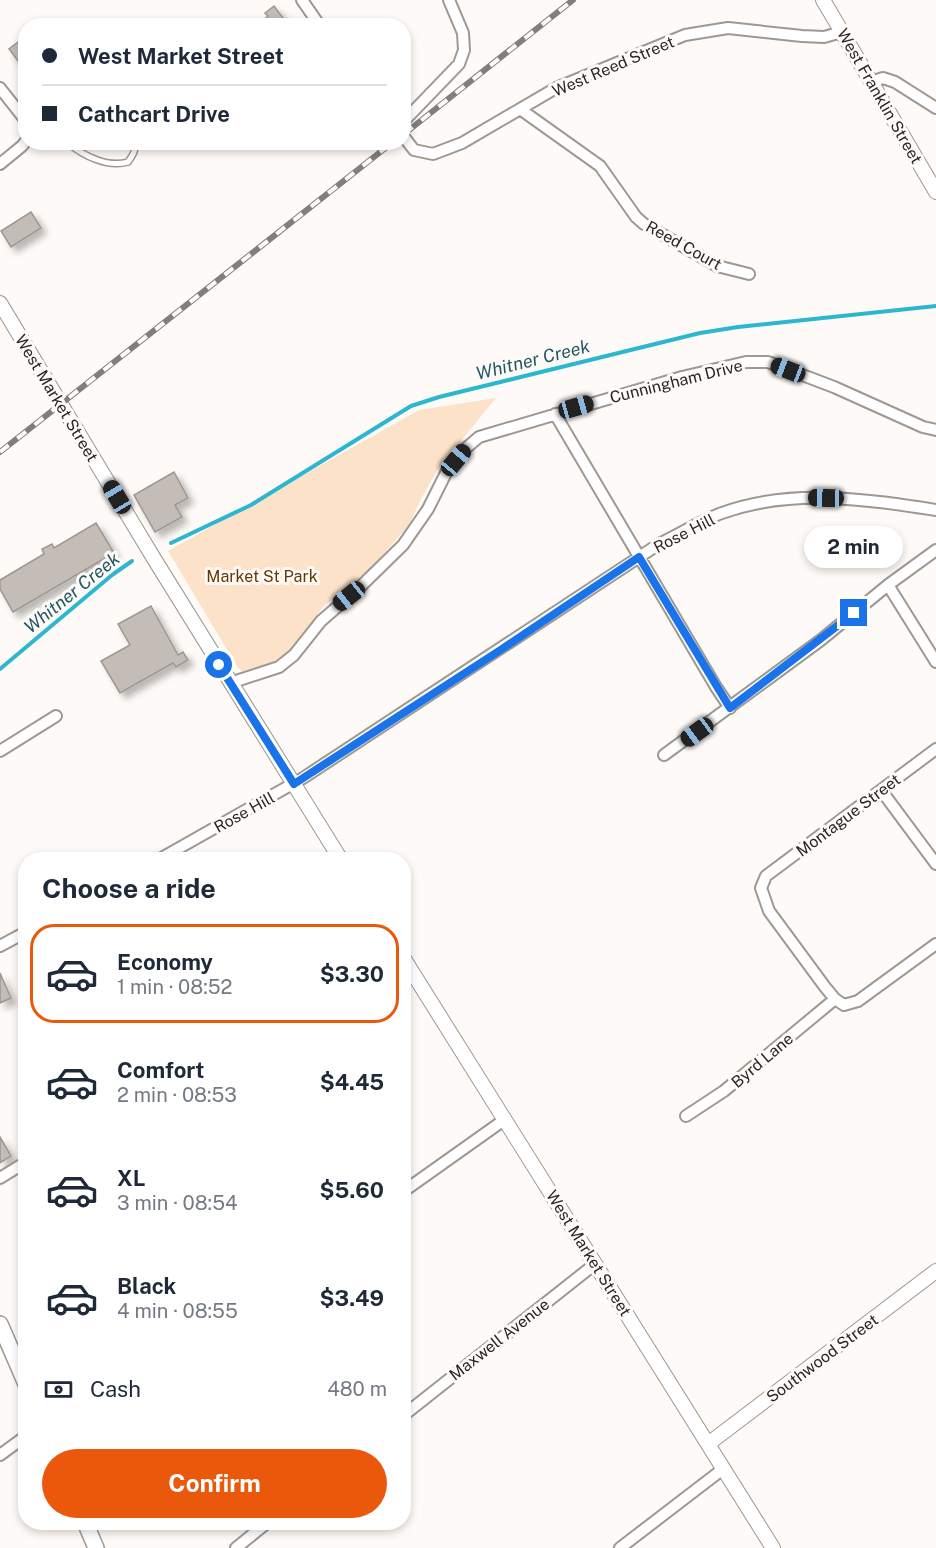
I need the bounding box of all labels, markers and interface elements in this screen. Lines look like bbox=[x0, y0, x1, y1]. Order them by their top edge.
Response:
street label: West Franklin Street bbox=[833, 25, 926, 167]
street label: West Reed Street bbox=[549, 32, 677, 101]
text: West Market Street bbox=[78, 43, 284, 69]
text: Cathcart Drive bbox=[78, 101, 230, 127]
street label: Reed Court bbox=[643, 217, 725, 274]
street label: West Market Street bbox=[11, 331, 102, 465]
water label: Whitner Creek bbox=[474, 335, 592, 384]
car bbox=[768, 355, 808, 385]
street label: Cunningham Drive bbox=[608, 356, 744, 407]
car bbox=[556, 393, 596, 421]
car bbox=[438, 440, 474, 480]
car bbox=[100, 477, 134, 517]
car bbox=[808, 489, 844, 507]
street label: Rose Hill bbox=[650, 510, 718, 557]
callout: 2 min bbox=[804, 526, 904, 568]
text: 2 min bbox=[827, 535, 880, 559]
water label: Whitner Creek bbox=[20, 548, 124, 637]
park label: Market St Park bbox=[206, 567, 318, 586]
car bbox=[329, 578, 369, 614]
route end bbox=[840, 599, 867, 626]
route start bbox=[205, 651, 232, 678]
car bbox=[677, 714, 717, 750]
street label: Montague Street bbox=[792, 770, 904, 861]
street label: Rose Hill bbox=[211, 788, 278, 837]
text: Choose a ride bbox=[42, 872, 216, 904]
icon: car bbox=[45, 947, 99, 1001]
text: Economy bbox=[117, 949, 213, 975]
text: $3.30 bbox=[320, 961, 384, 987]
text: 1 min · 08:52 bbox=[117, 975, 232, 999]
street label: Byrd Lane bbox=[728, 1029, 797, 1092]
icon: car bbox=[45, 1055, 99, 1109]
text: Comfort bbox=[117, 1057, 204, 1083]
text: $4.45 bbox=[320, 1069, 384, 1095]
text: 2 min · 08:53 bbox=[117, 1083, 237, 1107]
icon: car bbox=[45, 1163, 99, 1217]
text: XL bbox=[117, 1165, 145, 1191]
text: $5.60 bbox=[320, 1177, 384, 1203]
street label: West Market Street bbox=[542, 1187, 635, 1320]
text: 3 min · 08:54 bbox=[117, 1191, 238, 1215]
icon: car bbox=[45, 1271, 99, 1325]
text: Black bbox=[117, 1273, 176, 1299]
text: $3.49 bbox=[320, 1285, 384, 1311]
street label: Maxwell Avenue bbox=[446, 1295, 553, 1384]
text: 4 min · 08:55 bbox=[117, 1299, 238, 1323]
street label: Southwood Street bbox=[763, 1310, 882, 1407]
icon: cash bbox=[42, 1373, 75, 1406]
text: Cash bbox=[90, 1376, 141, 1402]
text: 480 m bbox=[327, 1377, 387, 1401]
button: Confirm bbox=[42, 1449, 387, 1518]

